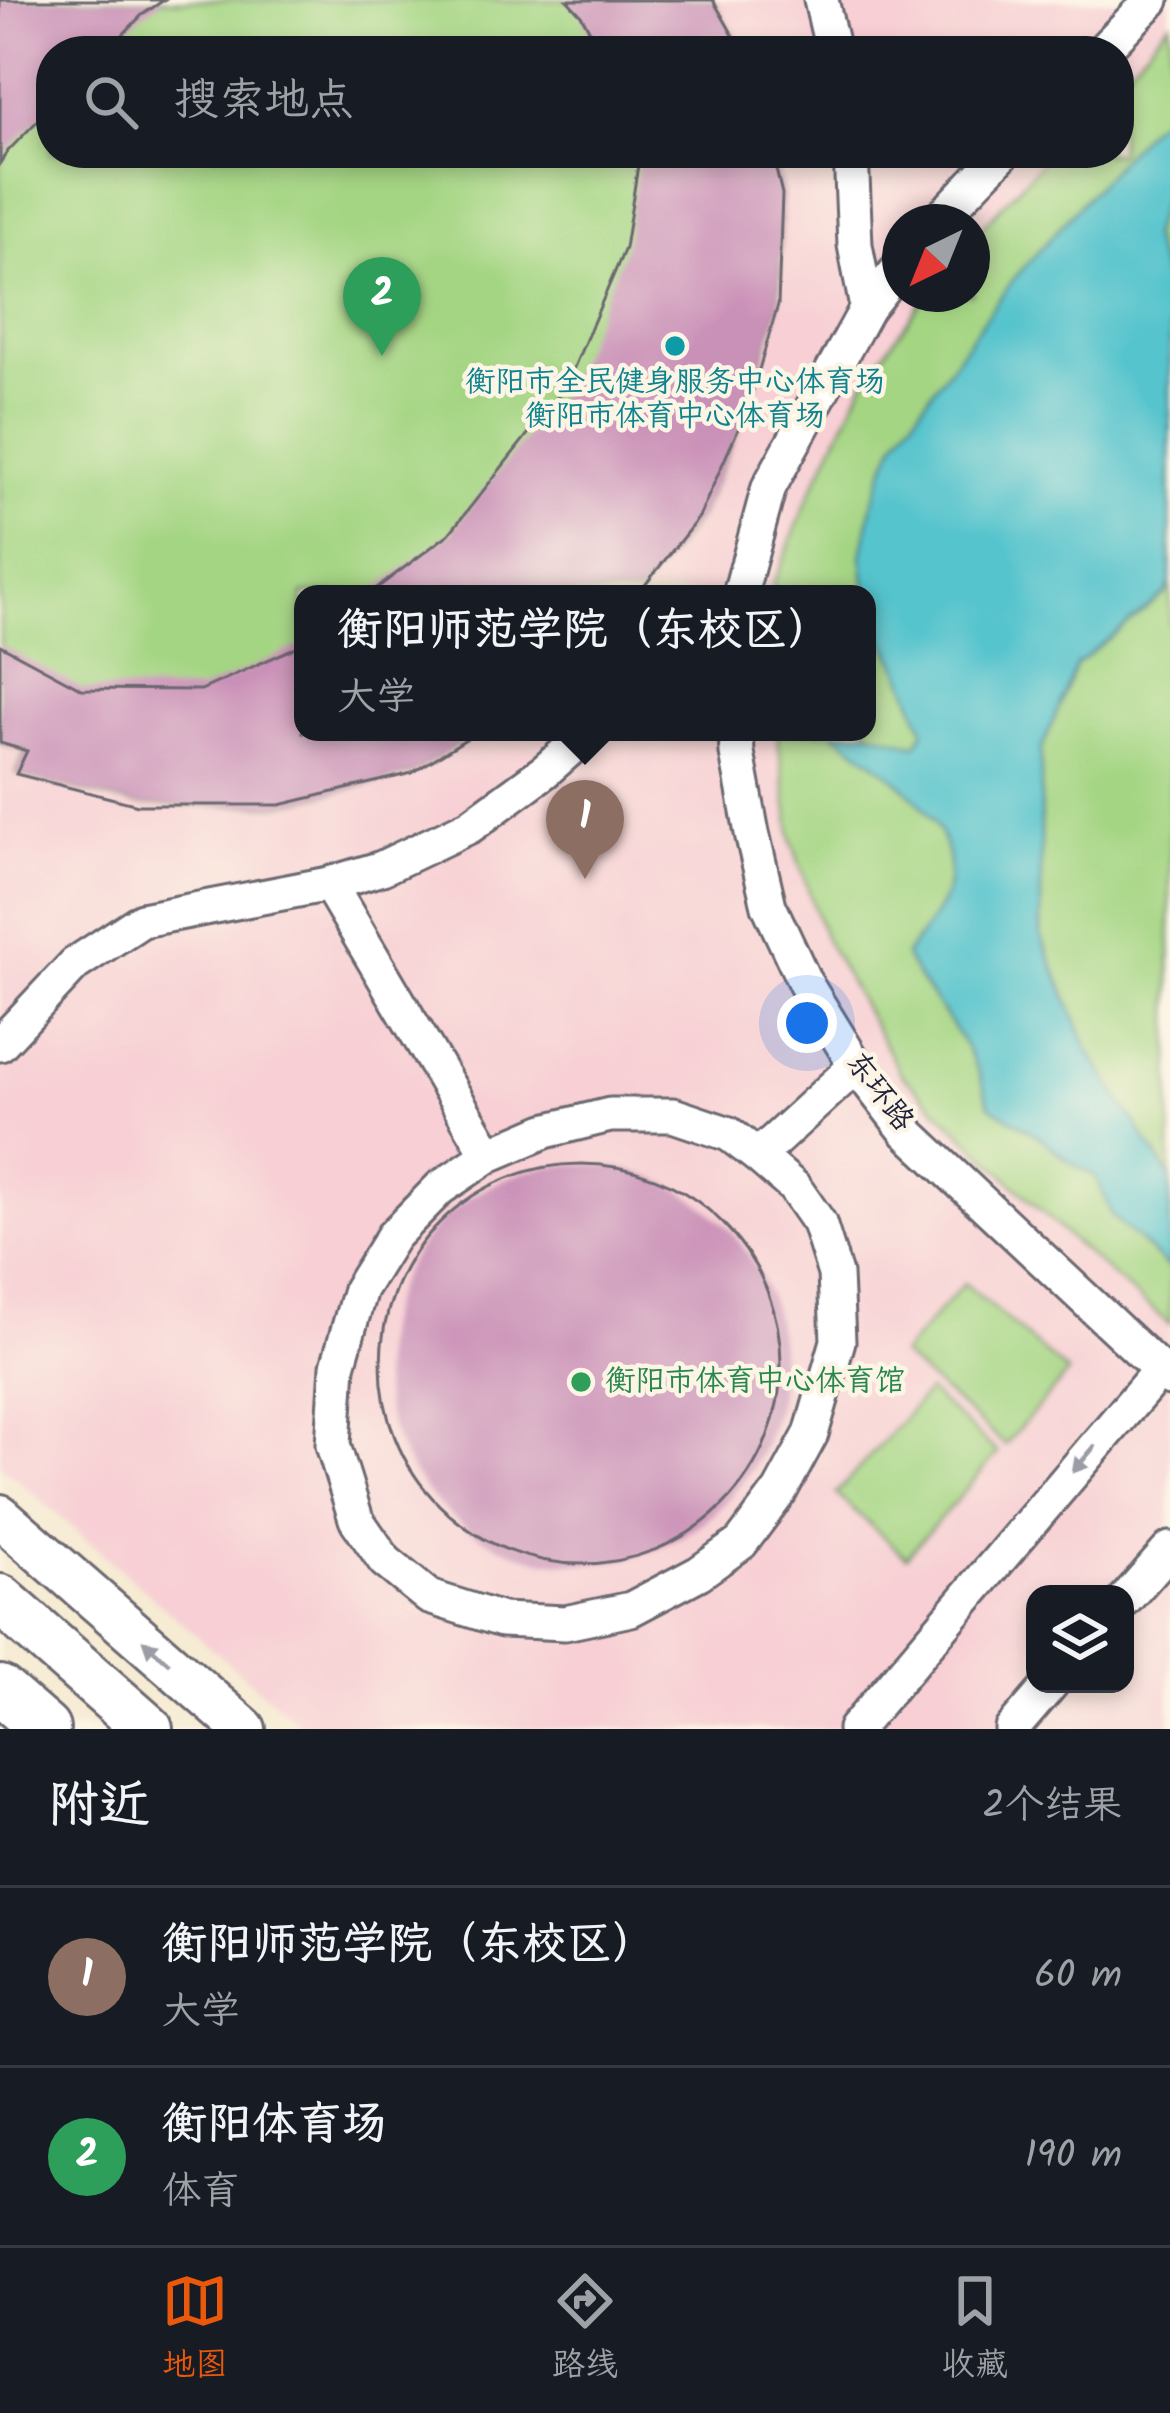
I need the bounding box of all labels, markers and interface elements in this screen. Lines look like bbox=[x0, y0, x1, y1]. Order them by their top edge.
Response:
search box bbox=[36, 36, 1134, 168]
text: 搜索地点 bbox=[174, 66, 354, 138]
icon: search bbox=[78, 69, 144, 135]
north arrow bbox=[882, 204, 990, 312]
pin: 2 bbox=[343, 257, 421, 356]
marker: 衡阳市全民健身服务中心体育场 衡阳市体育中心体育场 bbox=[662, 333, 688, 359]
place label: 衡阳市全民健身服务中心体育场 衡阳市体育中心体育场 bbox=[465, 359, 885, 441]
popup bbox=[294, 585, 876, 741]
text: 衡阳师范学院（东校区） bbox=[337, 596, 833, 668]
text: 大学 bbox=[337, 668, 416, 730]
pin: 1 bbox=[546, 780, 624, 879]
your location bbox=[777, 993, 837, 1053]
street label: 东环路 bbox=[833, 1042, 925, 1142]
place label: 衡阳市体育中心体育馆 bbox=[605, 1358, 905, 1406]
marker: 衡阳市体育中心体育馆 bbox=[568, 1369, 594, 1395]
one-way arrow bbox=[1071, 1444, 1098, 1474]
map controls bbox=[1026, 1585, 1134, 1693]
button: layers bbox=[1026, 1585, 1134, 1693]
one-way arrow bbox=[141, 1639, 171, 1666]
text: 附近 bbox=[48, 1767, 150, 1848]
text: 2个结果 bbox=[982, 1776, 1122, 1838]
text: 衡阳师范学院（东校区） bbox=[162, 1910, 657, 1982]
text: 1 bbox=[81, 1946, 93, 2008]
text: 60 m bbox=[1034, 1946, 1122, 2008]
text: 大学 bbox=[162, 1982, 240, 2044]
text: 衡阳体育场 bbox=[162, 2090, 387, 2162]
text: 2 bbox=[76, 2126, 98, 2188]
text: 190 m bbox=[1025, 2126, 1122, 2188]
text: 体育 bbox=[162, 2162, 240, 2224]
tab: 地图 bbox=[162, 2268, 228, 2393]
tab: 路线 bbox=[552, 2268, 618, 2393]
tab: 收藏 bbox=[942, 2268, 1008, 2393]

